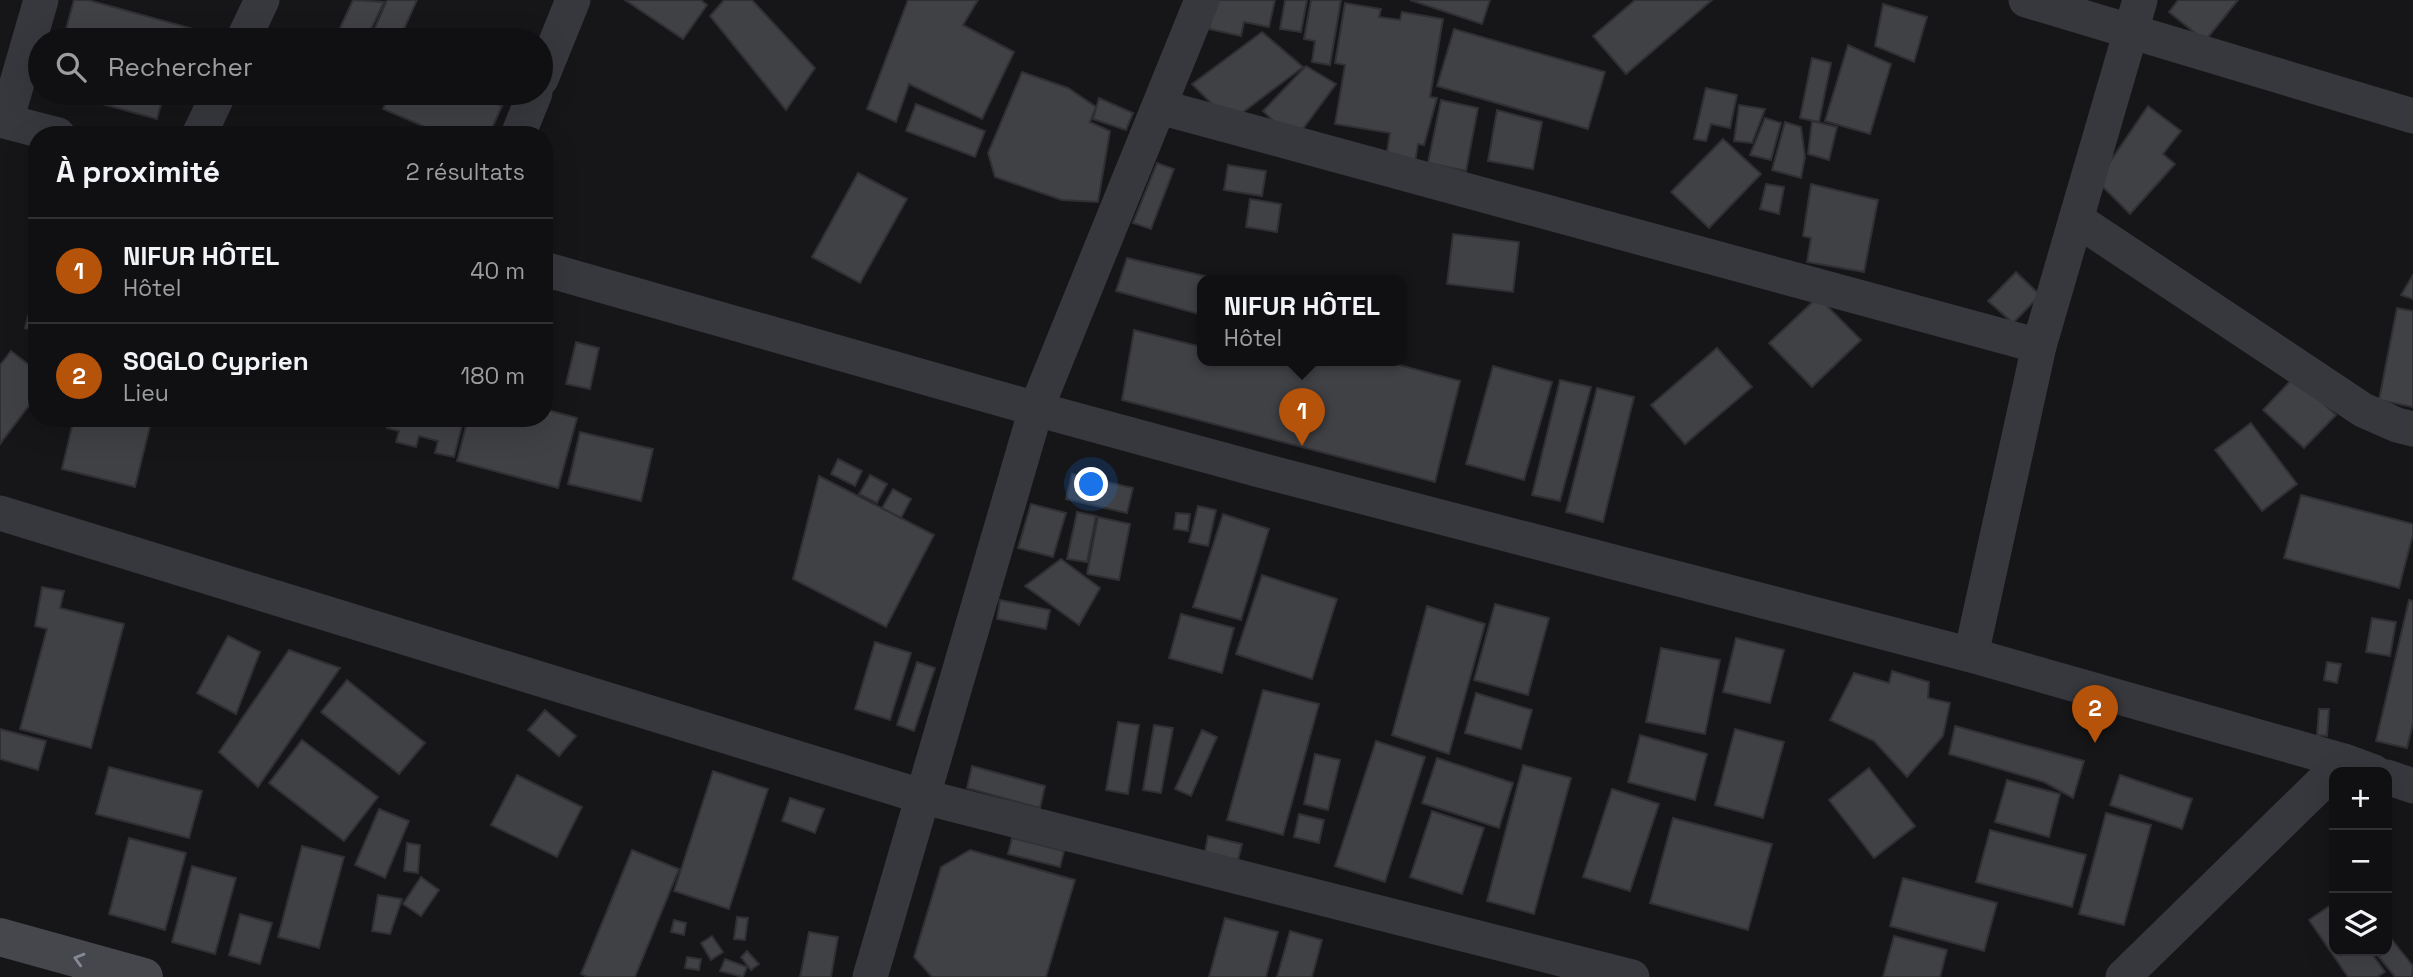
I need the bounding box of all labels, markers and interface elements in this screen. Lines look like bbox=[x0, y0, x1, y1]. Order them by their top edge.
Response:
search box bbox=[28, 28, 553, 105]
icon: search bbox=[52, 48, 90, 86]
text: Rechercher bbox=[108, 50, 253, 84]
text: À proximité bbox=[56, 152, 220, 191]
text: 2 résultats bbox=[406, 157, 525, 187]
text: NIFUR HÔTEL bbox=[123, 239, 279, 273]
text: 1 bbox=[74, 256, 84, 286]
text: 40 m bbox=[470, 256, 525, 286]
text: Hôtel bbox=[123, 273, 181, 303]
popup bbox=[1197, 275, 1407, 366]
text: NIFUR HÔTEL bbox=[1224, 289, 1380, 323]
text: Hôtel bbox=[1224, 323, 1282, 353]
text: SOGLO Cyprien bbox=[123, 344, 309, 378]
text: 2 bbox=[72, 361, 86, 391]
text: 180 m bbox=[461, 361, 525, 391]
text: Lieu bbox=[123, 378, 169, 408]
pin: 1 bbox=[1279, 388, 1325, 446]
your location bbox=[1074, 467, 1108, 501]
pin: 2 bbox=[2072, 685, 2118, 743]
map controls bbox=[2329, 767, 2392, 956]
button: + bbox=[2329, 767, 2392, 830]
button: − bbox=[2329, 830, 2392, 893]
button: layers bbox=[2329, 893, 2392, 956]
one-way arrow bbox=[73, 952, 85, 967]

